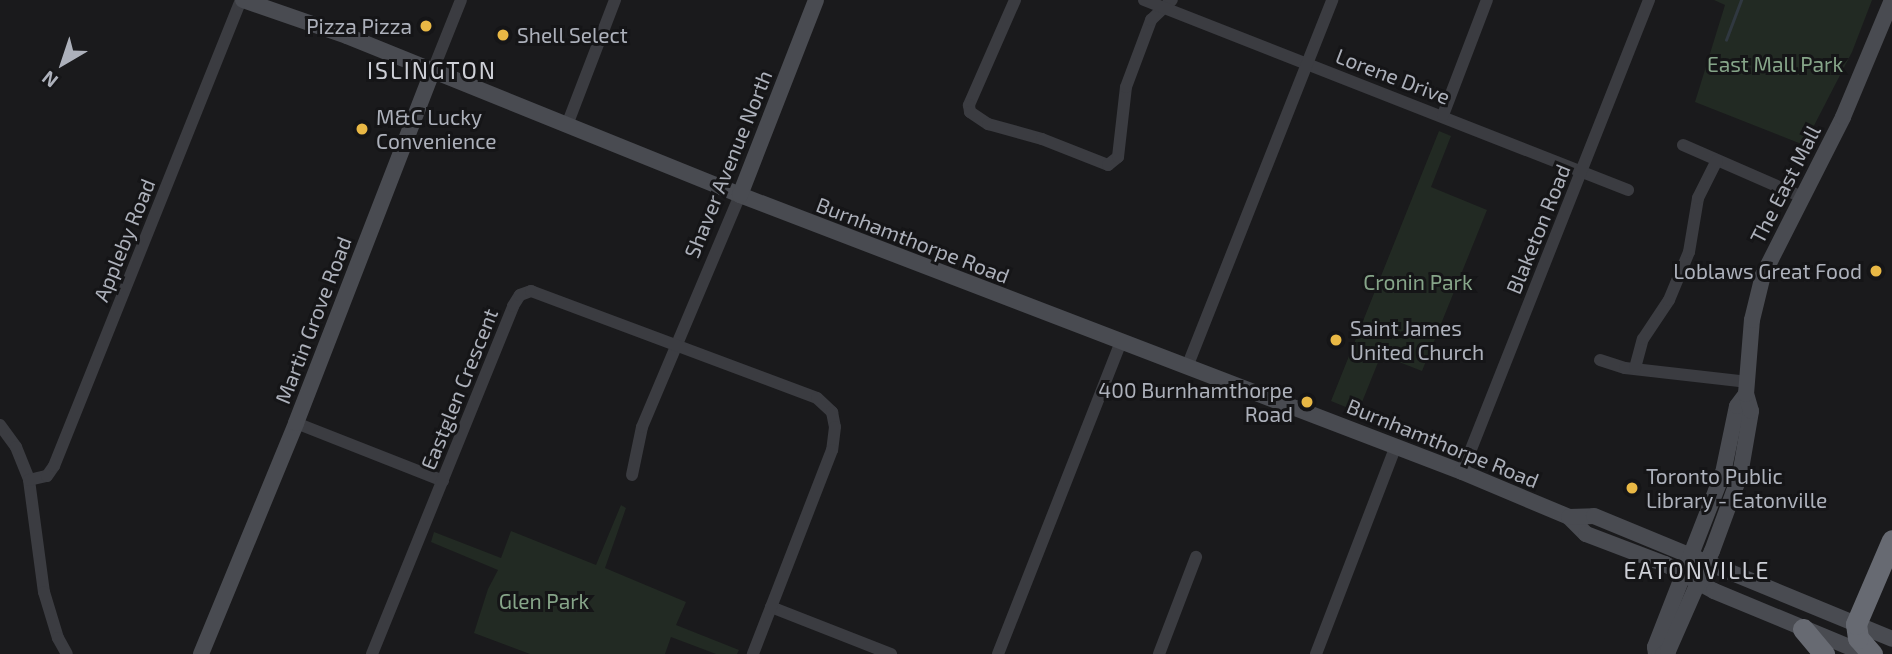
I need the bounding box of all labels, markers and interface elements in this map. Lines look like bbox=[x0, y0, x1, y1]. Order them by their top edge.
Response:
place label: Pizza Pizza bbox=[306, 13, 412, 39]
marker: Pizza Pizza bbox=[418, 18, 434, 34]
place label: Shell Select bbox=[517, 22, 628, 48]
marker: Shell Select bbox=[495, 27, 511, 43]
north arrow bbox=[28, 28, 98, 98]
street label: Lorene Drive bbox=[1332, 43, 1454, 109]
park label: East Mall Park bbox=[1707, 51, 1843, 77]
district label: ISLINGTON bbox=[368, 56, 496, 84]
text: N bbox=[37, 66, 62, 93]
street label: Shaver Avenue North bbox=[679, 66, 777, 262]
place label: M&C Lucky Convenience bbox=[376, 104, 497, 154]
marker: M&C Lucky Convenience bbox=[354, 121, 370, 137]
street label: The East Mall bbox=[1744, 121, 1826, 247]
street label: Blaketon Road bbox=[1501, 160, 1575, 298]
street label: Appleby Road bbox=[88, 175, 160, 305]
street label: Burnhamthorpe Road bbox=[813, 192, 1013, 288]
street label: Martin Grove Road bbox=[270, 233, 356, 407]
place label: Loblaws Great Food bbox=[1673, 258, 1862, 284]
marker: Loblaws Great Food bbox=[1868, 263, 1884, 279]
park label: Cronin Park bbox=[1363, 269, 1473, 295]
street label: Eastglen Crescent bbox=[415, 305, 503, 473]
place label: Saint James United Church bbox=[1350, 315, 1484, 365]
marker: Saint James United Church bbox=[1328, 332, 1344, 348]
place label: 400 Burnhamthorpe Road bbox=[1098, 377, 1293, 427]
street label: Burnhamthorpe Road bbox=[1343, 393, 1543, 493]
marker: 400 Burnhamthorpe Road bbox=[1299, 394, 1315, 410]
place label: Toronto Public Library - Eatonville bbox=[1646, 463, 1828, 513]
marker: Toronto Public Library - Eatonville bbox=[1624, 480, 1640, 496]
district label: EATONVILLE bbox=[1625, 556, 1769, 584]
park label: Glen Park bbox=[499, 588, 589, 614]

